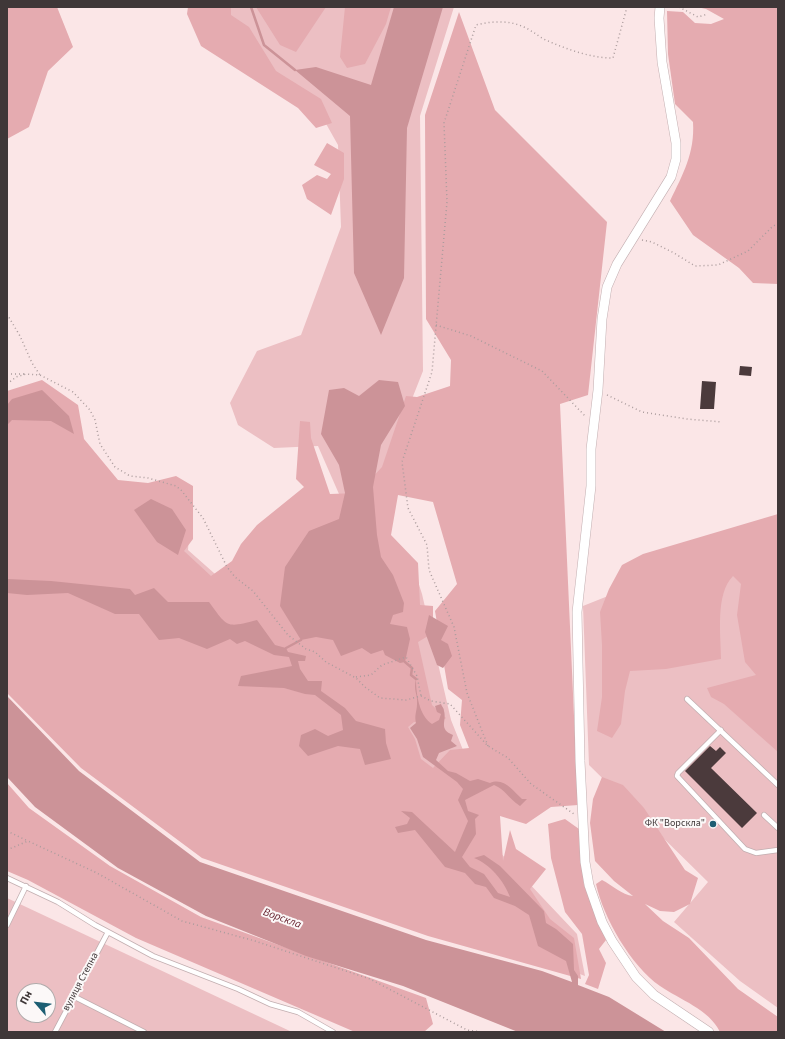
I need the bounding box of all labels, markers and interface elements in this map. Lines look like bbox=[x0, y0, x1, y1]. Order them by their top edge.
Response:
place label: ФК "Ворскла" bbox=[645, 818, 705, 830]
marker: ФК "Ворскла" bbox=[708, 819, 718, 829]
water label: Ворскла bbox=[261, 906, 303, 932]
street label: вулиця Степна bbox=[61, 951, 101, 1013]
north arrow bbox=[16, 983, 56, 1023]
text: Пн bbox=[16, 988, 36, 1007]

